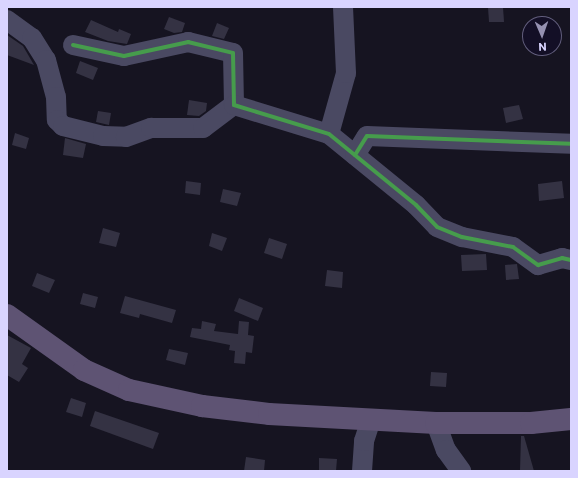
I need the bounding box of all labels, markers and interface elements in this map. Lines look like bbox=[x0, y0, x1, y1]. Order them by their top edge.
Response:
north arrow bbox=[522, 16, 562, 56]
text: N bbox=[538, 41, 547, 54]

